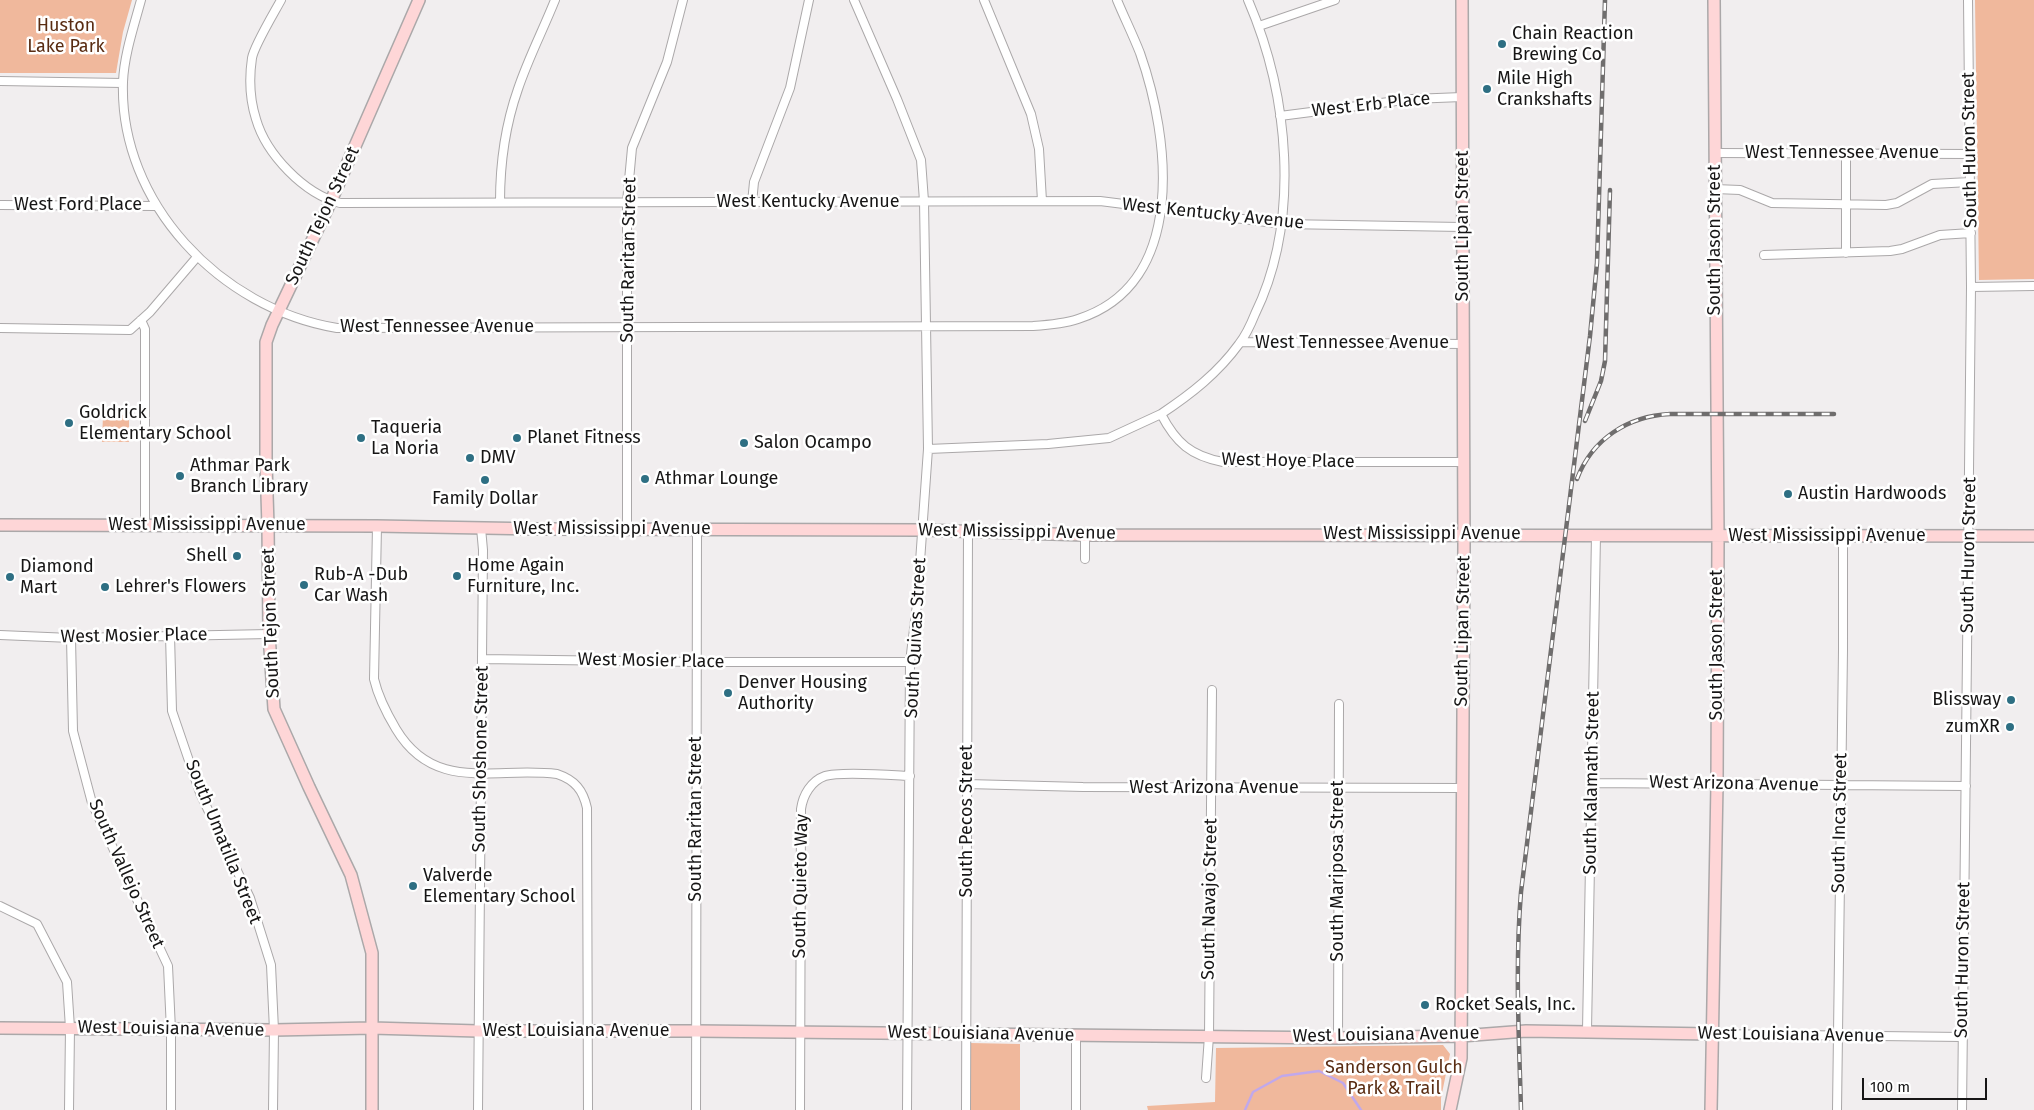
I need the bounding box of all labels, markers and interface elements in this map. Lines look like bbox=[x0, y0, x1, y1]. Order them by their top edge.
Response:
park label: Huston Lake Park bbox=[27, 15, 105, 58]
place label: Chain Reaction Brewing Co bbox=[1512, 23, 1634, 66]
marker: Chain Reaction Brewing Co bbox=[1496, 38, 1508, 50]
place label: Mile High Crankshafts bbox=[1497, 68, 1592, 110]
street label: South Huron Street bbox=[1958, 72, 1982, 228]
marker: Mile High Crankshafts bbox=[1481, 83, 1493, 95]
street label: West Erb Place bbox=[1311, 88, 1431, 122]
street label: West Tennessee Avenue bbox=[1745, 142, 1939, 164]
street label: South Tejon Street bbox=[281, 143, 365, 289]
street label: South Lipan Street bbox=[1452, 150, 1474, 302]
street label: South Jason Street bbox=[1704, 165, 1726, 315]
street label: South Raritan Street bbox=[617, 177, 641, 343]
street label: West Kentucky Avenue bbox=[716, 191, 900, 213]
street label: West Ford Place bbox=[14, 194, 142, 216]
street label: West Kentucky Avenue bbox=[1121, 194, 1305, 234]
street label: West Tennessee Avenue bbox=[340, 316, 534, 338]
street label: West Tennessee Avenue bbox=[1255, 332, 1449, 354]
place label: Goldrick Elementary School bbox=[79, 402, 231, 444]
marker: Goldrick Elementary School bbox=[63, 417, 75, 429]
place label: Taqueria La Noria bbox=[371, 417, 442, 459]
place label: Planet Fitness bbox=[527, 427, 641, 449]
marker: Taqueria La Noria bbox=[355, 432, 367, 444]
marker: Planet Fitness bbox=[511, 432, 523, 444]
place label: Salon Ocampo bbox=[754, 432, 872, 454]
marker: Salon Ocampo bbox=[738, 437, 750, 449]
place label: DMV bbox=[480, 447, 515, 469]
street label: West Hoye Place bbox=[1221, 449, 1355, 473]
marker: DMV bbox=[464, 452, 476, 464]
place label: Athmar Park Branch Library bbox=[190, 455, 308, 498]
place label: Athmar Lounge bbox=[655, 468, 778, 490]
marker: Athmar Park Branch Library bbox=[174, 470, 186, 482]
marker: Athmar Lounge bbox=[639, 473, 651, 485]
marker: Family Dollar bbox=[479, 474, 491, 486]
street label: South Huron Street bbox=[1957, 477, 1981, 633]
place label: Austin Hardwoods bbox=[1798, 483, 1946, 505]
place label: Family Dollar bbox=[432, 488, 538, 510]
marker: Austin Hardwoods bbox=[1782, 488, 1794, 500]
street label: West Mississippi Avenue bbox=[108, 514, 306, 536]
street label: West Mississippi Avenue bbox=[513, 518, 711, 540]
street label: West Mississippi Avenue bbox=[918, 519, 1116, 545]
street label: West Mississippi Avenue bbox=[1323, 523, 1521, 545]
street label: West Mississippi Avenue bbox=[1728, 525, 1926, 547]
place label: Shell bbox=[186, 545, 227, 567]
street label: South Tejon Street bbox=[258, 547, 284, 699]
marker: Shell bbox=[231, 550, 243, 562]
place label: Home Again Furniture, Inc. bbox=[467, 555, 579, 598]
street label: South Lipan Street bbox=[1451, 555, 1475, 707]
place label: Diamond Mart bbox=[20, 556, 94, 598]
street label: South Quivas Street bbox=[901, 557, 931, 719]
place label: Rub-A -Dub Car Wash bbox=[314, 564, 408, 606]
marker: Home Again Furniture, Inc. bbox=[451, 570, 463, 582]
street label: South Jason Street bbox=[1706, 570, 1728, 720]
marker: Diamond Mart bbox=[4, 571, 16, 583]
place label: Lehrer's Flowers bbox=[115, 576, 246, 598]
marker: Rub-A -Dub Car Wash bbox=[298, 579, 310, 591]
marker: Lehrer's Flowers bbox=[99, 581, 111, 593]
street label: West Mosier Place bbox=[60, 624, 208, 648]
street label: West Mosier Place bbox=[577, 649, 725, 673]
street label: South Shoshone Street bbox=[469, 665, 493, 853]
place label: Denver Housing Authority bbox=[738, 672, 867, 714]
marker: Denver Housing Authority bbox=[722, 687, 734, 699]
place label: Blissway bbox=[1932, 689, 2001, 711]
street label: South Kalamath Street bbox=[1580, 691, 1604, 875]
marker: Blissway bbox=[2005, 694, 2017, 706]
place label: zumXR bbox=[1946, 716, 2000, 738]
marker: zumXR bbox=[2004, 721, 2016, 733]
street label: South Raritan Street bbox=[685, 736, 707, 902]
street label: South Pecos Street bbox=[956, 744, 978, 898]
street label: South Inca Street bbox=[1828, 753, 1852, 893]
street label: South Umatilla Street bbox=[180, 757, 266, 927]
street label: West Arizona Avenue bbox=[1649, 772, 1819, 796]
street label: West Arizona Avenue bbox=[1129, 777, 1299, 799]
street label: South Mariposa Street bbox=[1327, 780, 1349, 962]
street label: South Vallejo Street bbox=[83, 796, 169, 952]
street label: South Quieto Way bbox=[789, 814, 813, 958]
street label: South Navajo Street bbox=[1198, 818, 1222, 980]
place label: Valverde Elementary School bbox=[423, 865, 575, 908]
marker: Valverde Elementary School bbox=[407, 880, 419, 892]
street label: South Huron Street bbox=[1951, 882, 1975, 1038]
place label: Rocket Seals, Inc. bbox=[1435, 994, 1576, 1016]
marker: Rocket Seals, Inc. bbox=[1419, 999, 1431, 1011]
street label: West Louisiana Avenue bbox=[77, 1017, 265, 1041]
street label: West Louisiana Avenue bbox=[483, 1020, 669, 1042]
street label: West Louisiana Avenue bbox=[887, 1022, 1075, 1046]
street label: West Louisiana Avenue bbox=[1292, 1023, 1480, 1047]
street label: West Louisiana Avenue bbox=[1697, 1023, 1885, 1047]
park label: Sanderson Gulch Park & Trail bbox=[1325, 1057, 1463, 1100]
scale bar bbox=[1864, 1068, 1989, 1100]
text: 100 m bbox=[1870, 1078, 1910, 1096]

